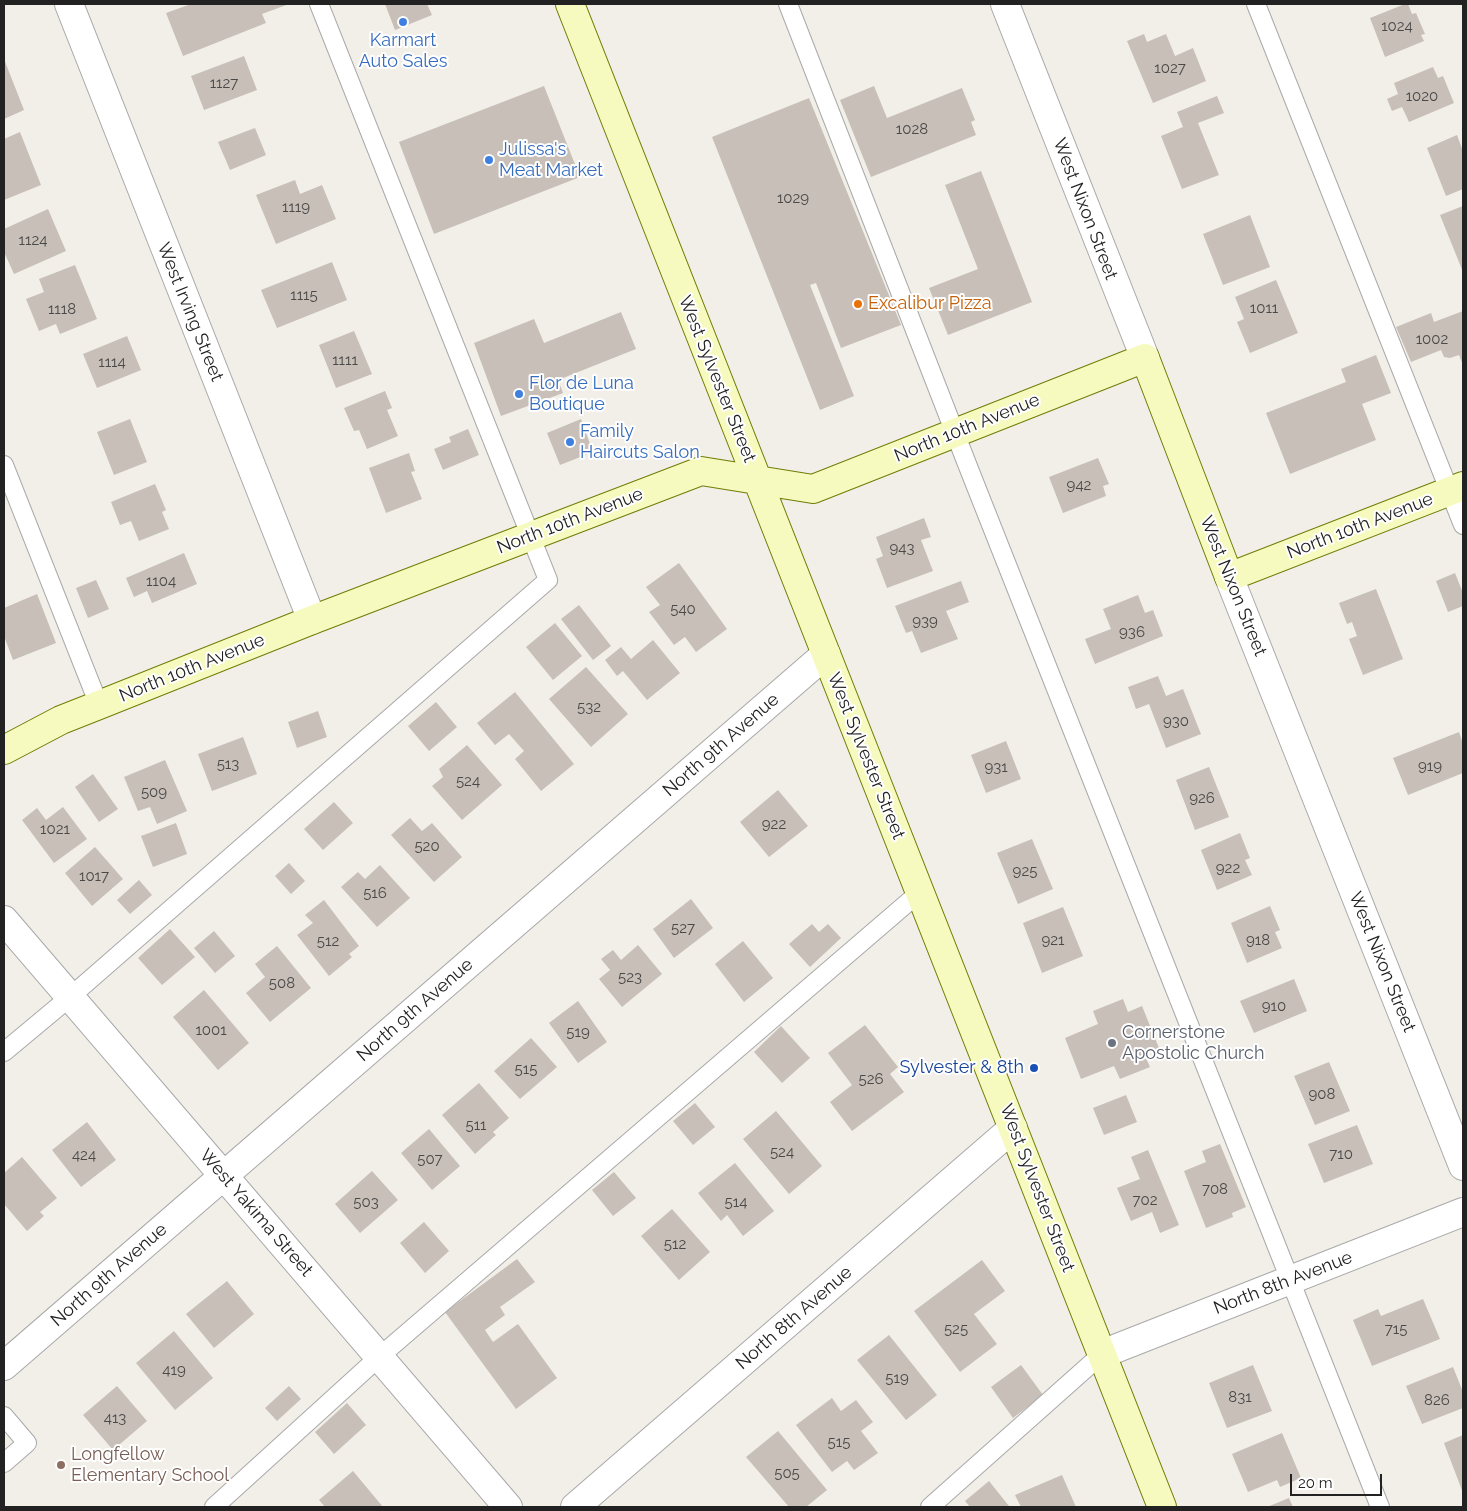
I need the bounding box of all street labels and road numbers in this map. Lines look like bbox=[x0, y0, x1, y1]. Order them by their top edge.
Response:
street label: West Nixon Street bbox=[1048, 135, 1122, 283]
street label: West Irving Street bbox=[152, 239, 228, 385]
street label: West Sylvester Street bbox=[674, 292, 760, 466]
street label: North 10th Avenue bbox=[891, 389, 1043, 467]
street label: North 10th Avenue bbox=[494, 483, 646, 559]
street label: North 10th Avenue bbox=[1284, 488, 1436, 564]
street label: West Nixon Street bbox=[1195, 513, 1271, 659]
street label: North 10th Avenue bbox=[116, 629, 268, 707]
street label: West Sylvester Street bbox=[823, 669, 909, 843]
street label: North 9th Avenue bbox=[659, 689, 783, 801]
street label: West Nixon Street bbox=[1344, 889, 1420, 1035]
street label: North 9th Avenue bbox=[353, 954, 477, 1066]
street label: West Sylvester Street bbox=[995, 1101, 1079, 1275]
street label: West Yakima Street bbox=[195, 1145, 317, 1281]
street label: North 9th Avenue bbox=[47, 1219, 171, 1331]
street label: North 8th Avenue bbox=[1211, 1247, 1355, 1319]
street label: North 8th Avenue bbox=[732, 1262, 856, 1374]

